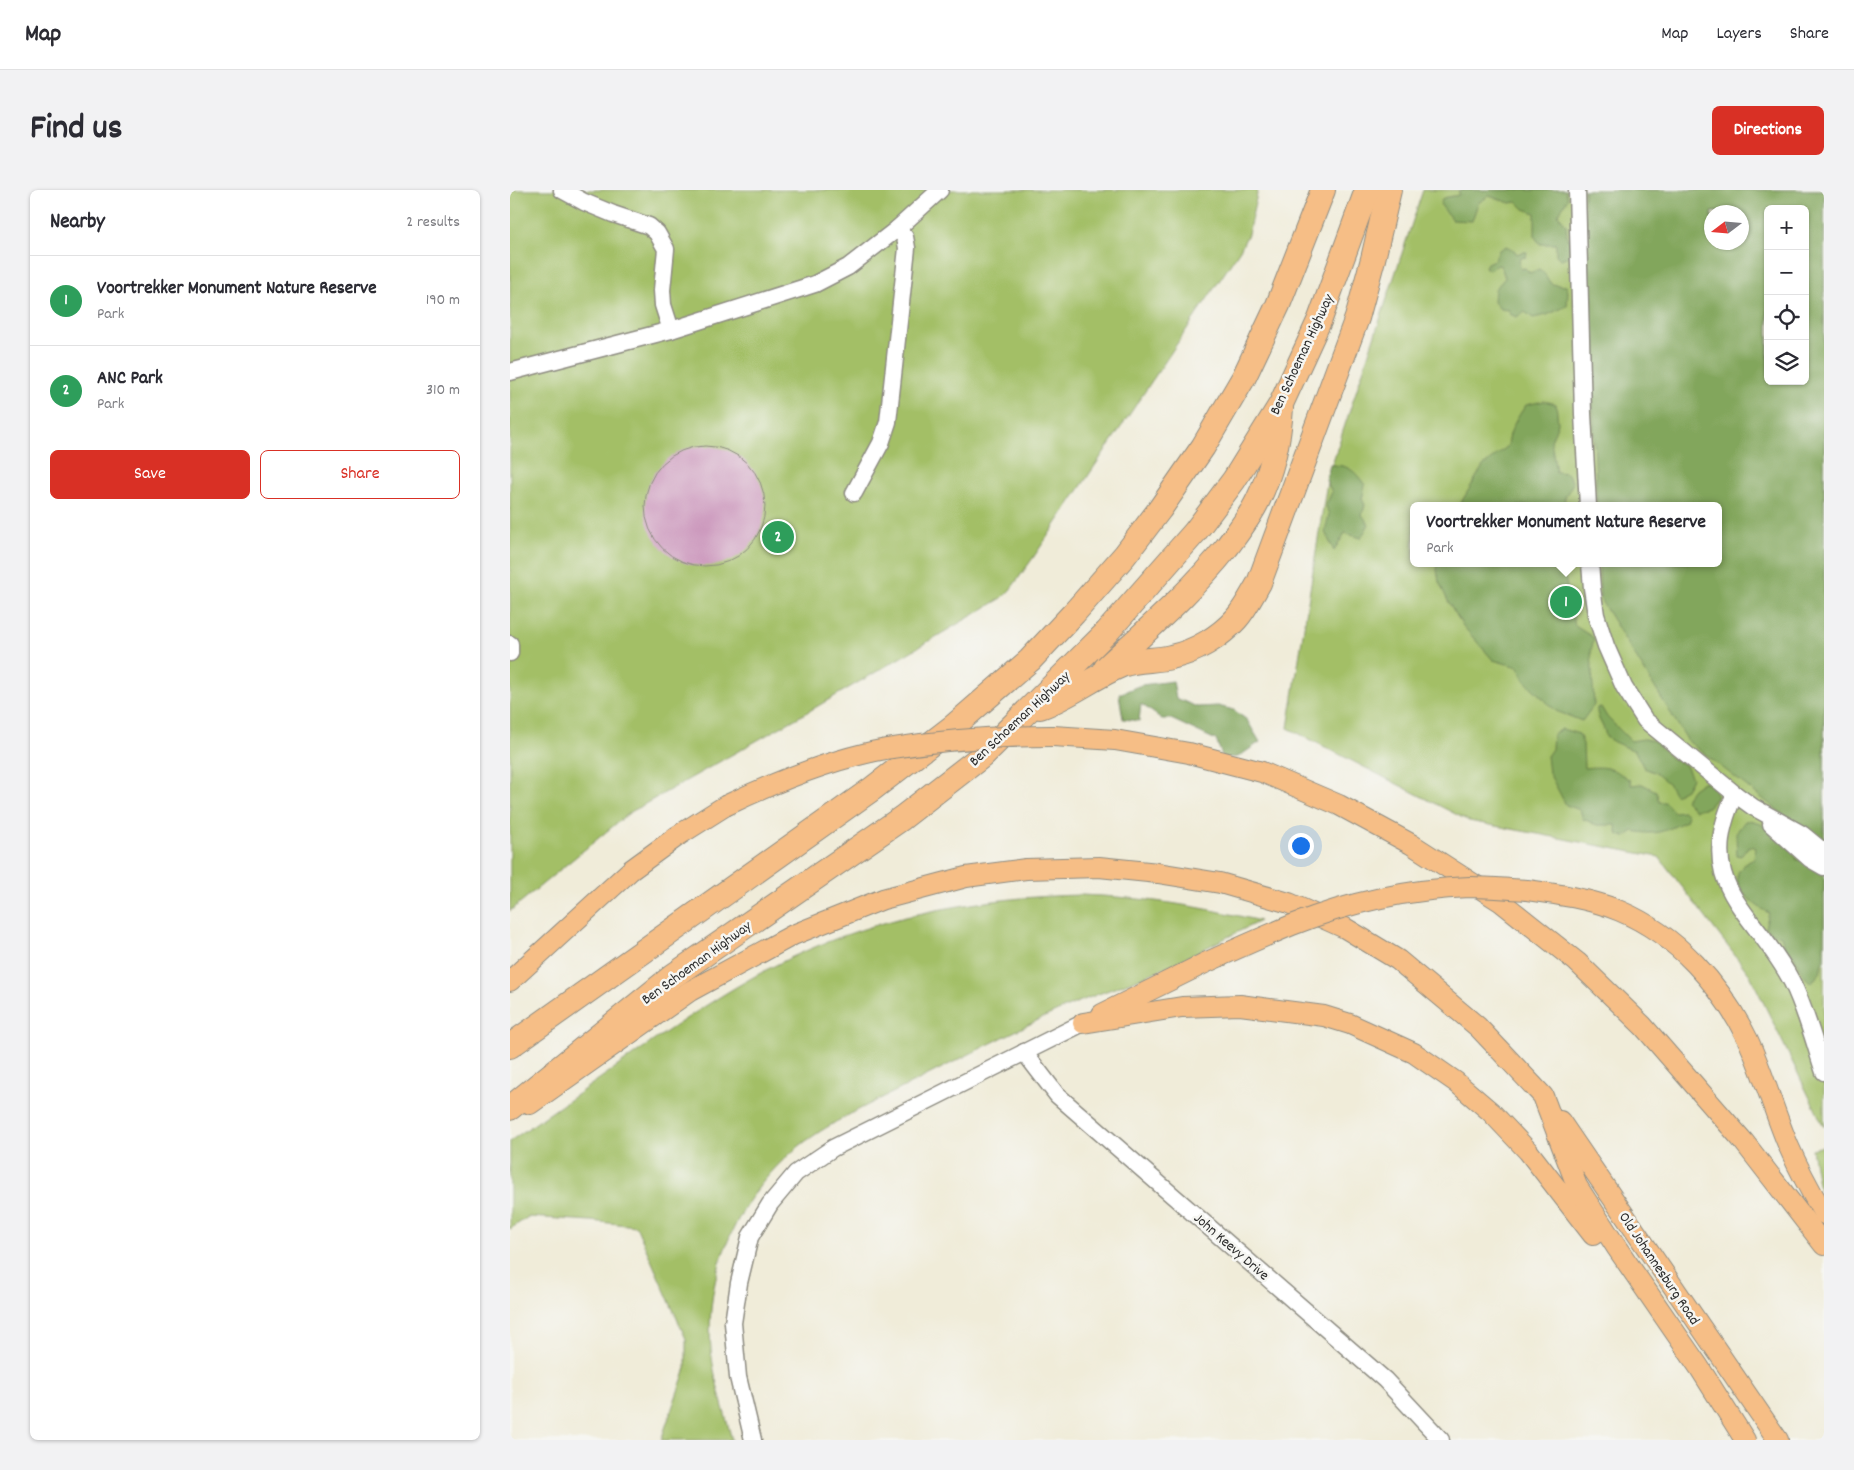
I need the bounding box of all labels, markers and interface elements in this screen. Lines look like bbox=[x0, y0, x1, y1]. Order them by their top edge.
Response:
text: Map bbox=[25, 18, 61, 52]
text: Map bbox=[1661, 22, 1688, 47]
text: Layers bbox=[1716, 22, 1762, 47]
text: Share bbox=[1790, 22, 1829, 47]
text: Find us bbox=[30, 105, 122, 155]
button: Directions bbox=[1712, 106, 1824, 155]
north arrow bbox=[1704, 205, 1749, 250]
map controls bbox=[1764, 205, 1809, 385]
button: + bbox=[1764, 205, 1809, 250]
text: Nearby bbox=[50, 208, 105, 238]
text: 2 results bbox=[406, 211, 460, 234]
button: − bbox=[1764, 250, 1809, 295]
text: Voortrekker Monument Nature Reserve bbox=[97, 276, 377, 303]
text: 1 bbox=[64, 289, 68, 312]
text: 190 m bbox=[426, 289, 460, 312]
street label: Ben Schoeman Highway bbox=[1265, 290, 1341, 419]
button: locate bbox=[1764, 295, 1809, 340]
text: Park bbox=[97, 303, 124, 326]
button: layers bbox=[1764, 340, 1809, 385]
text: ANC Park bbox=[97, 366, 163, 393]
text: 2 bbox=[63, 379, 70, 402]
text: 310 m bbox=[426, 379, 460, 402]
text: Park bbox=[97, 393, 124, 416]
button: Save bbox=[50, 450, 250, 499]
button: Share bbox=[260, 450, 460, 499]
popup bbox=[1410, 502, 1722, 567]
text: Voortrekker Monument Nature Reserve bbox=[1426, 510, 1706, 537]
pin: 2 bbox=[762, 518, 794, 556]
text: Park bbox=[1426, 537, 1454, 560]
pin: 1 bbox=[1550, 583, 1582, 621]
street label: Ben Schoeman Highway bbox=[965, 666, 1077, 772]
your location bbox=[1288, 833, 1314, 859]
street label: Ben Schoeman Highway bbox=[638, 916, 757, 1011]
street label: John Keevy Drive bbox=[1188, 1208, 1274, 1287]
street label: Old Johannesburg Road bbox=[1612, 1208, 1704, 1330]

